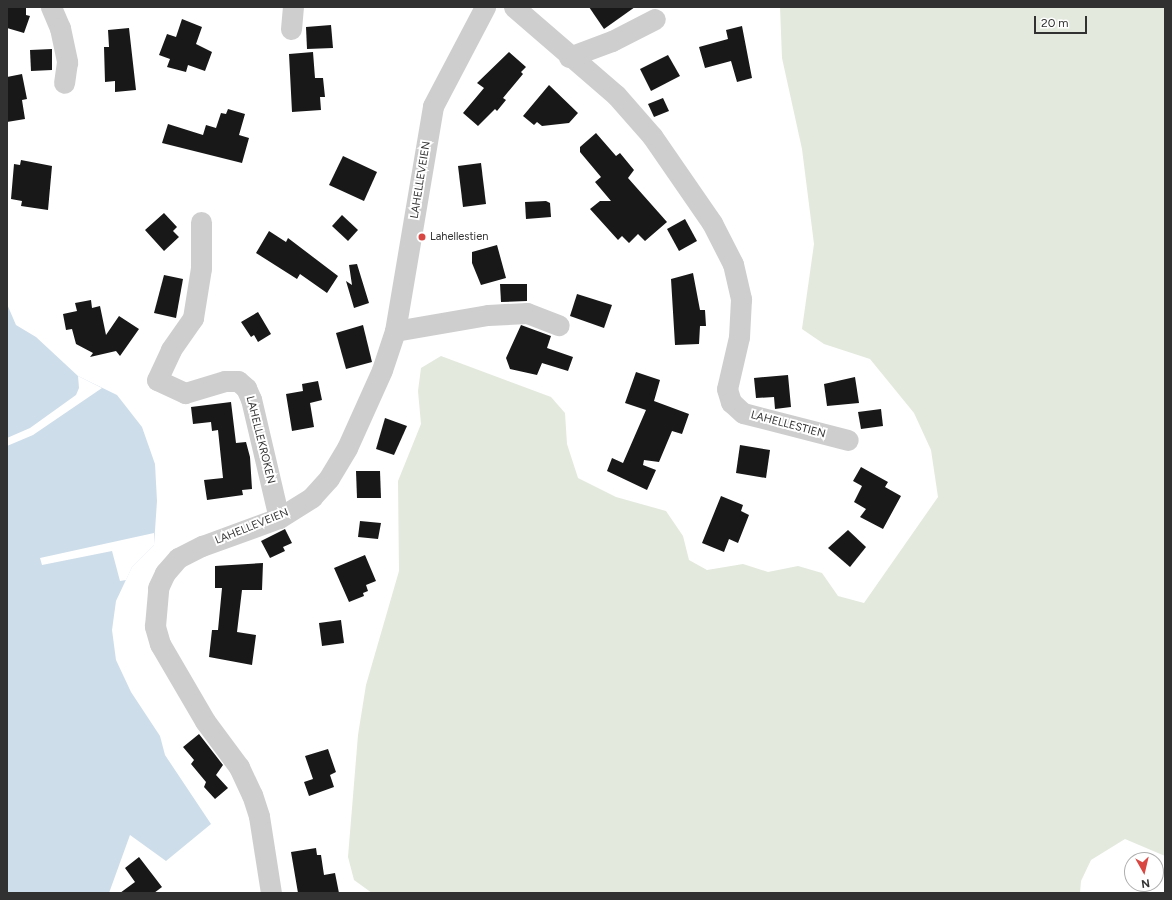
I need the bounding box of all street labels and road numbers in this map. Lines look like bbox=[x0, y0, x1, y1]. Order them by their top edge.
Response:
street label: LAHELLEVEIEN bbox=[408, 140, 434, 220]
street label: LAHELLEKROKEN bbox=[243, 395, 277, 485]
street label: LAHELLESTIEN bbox=[749, 409, 827, 441]
street label: LAHELLEVEIEN bbox=[213, 506, 291, 548]

